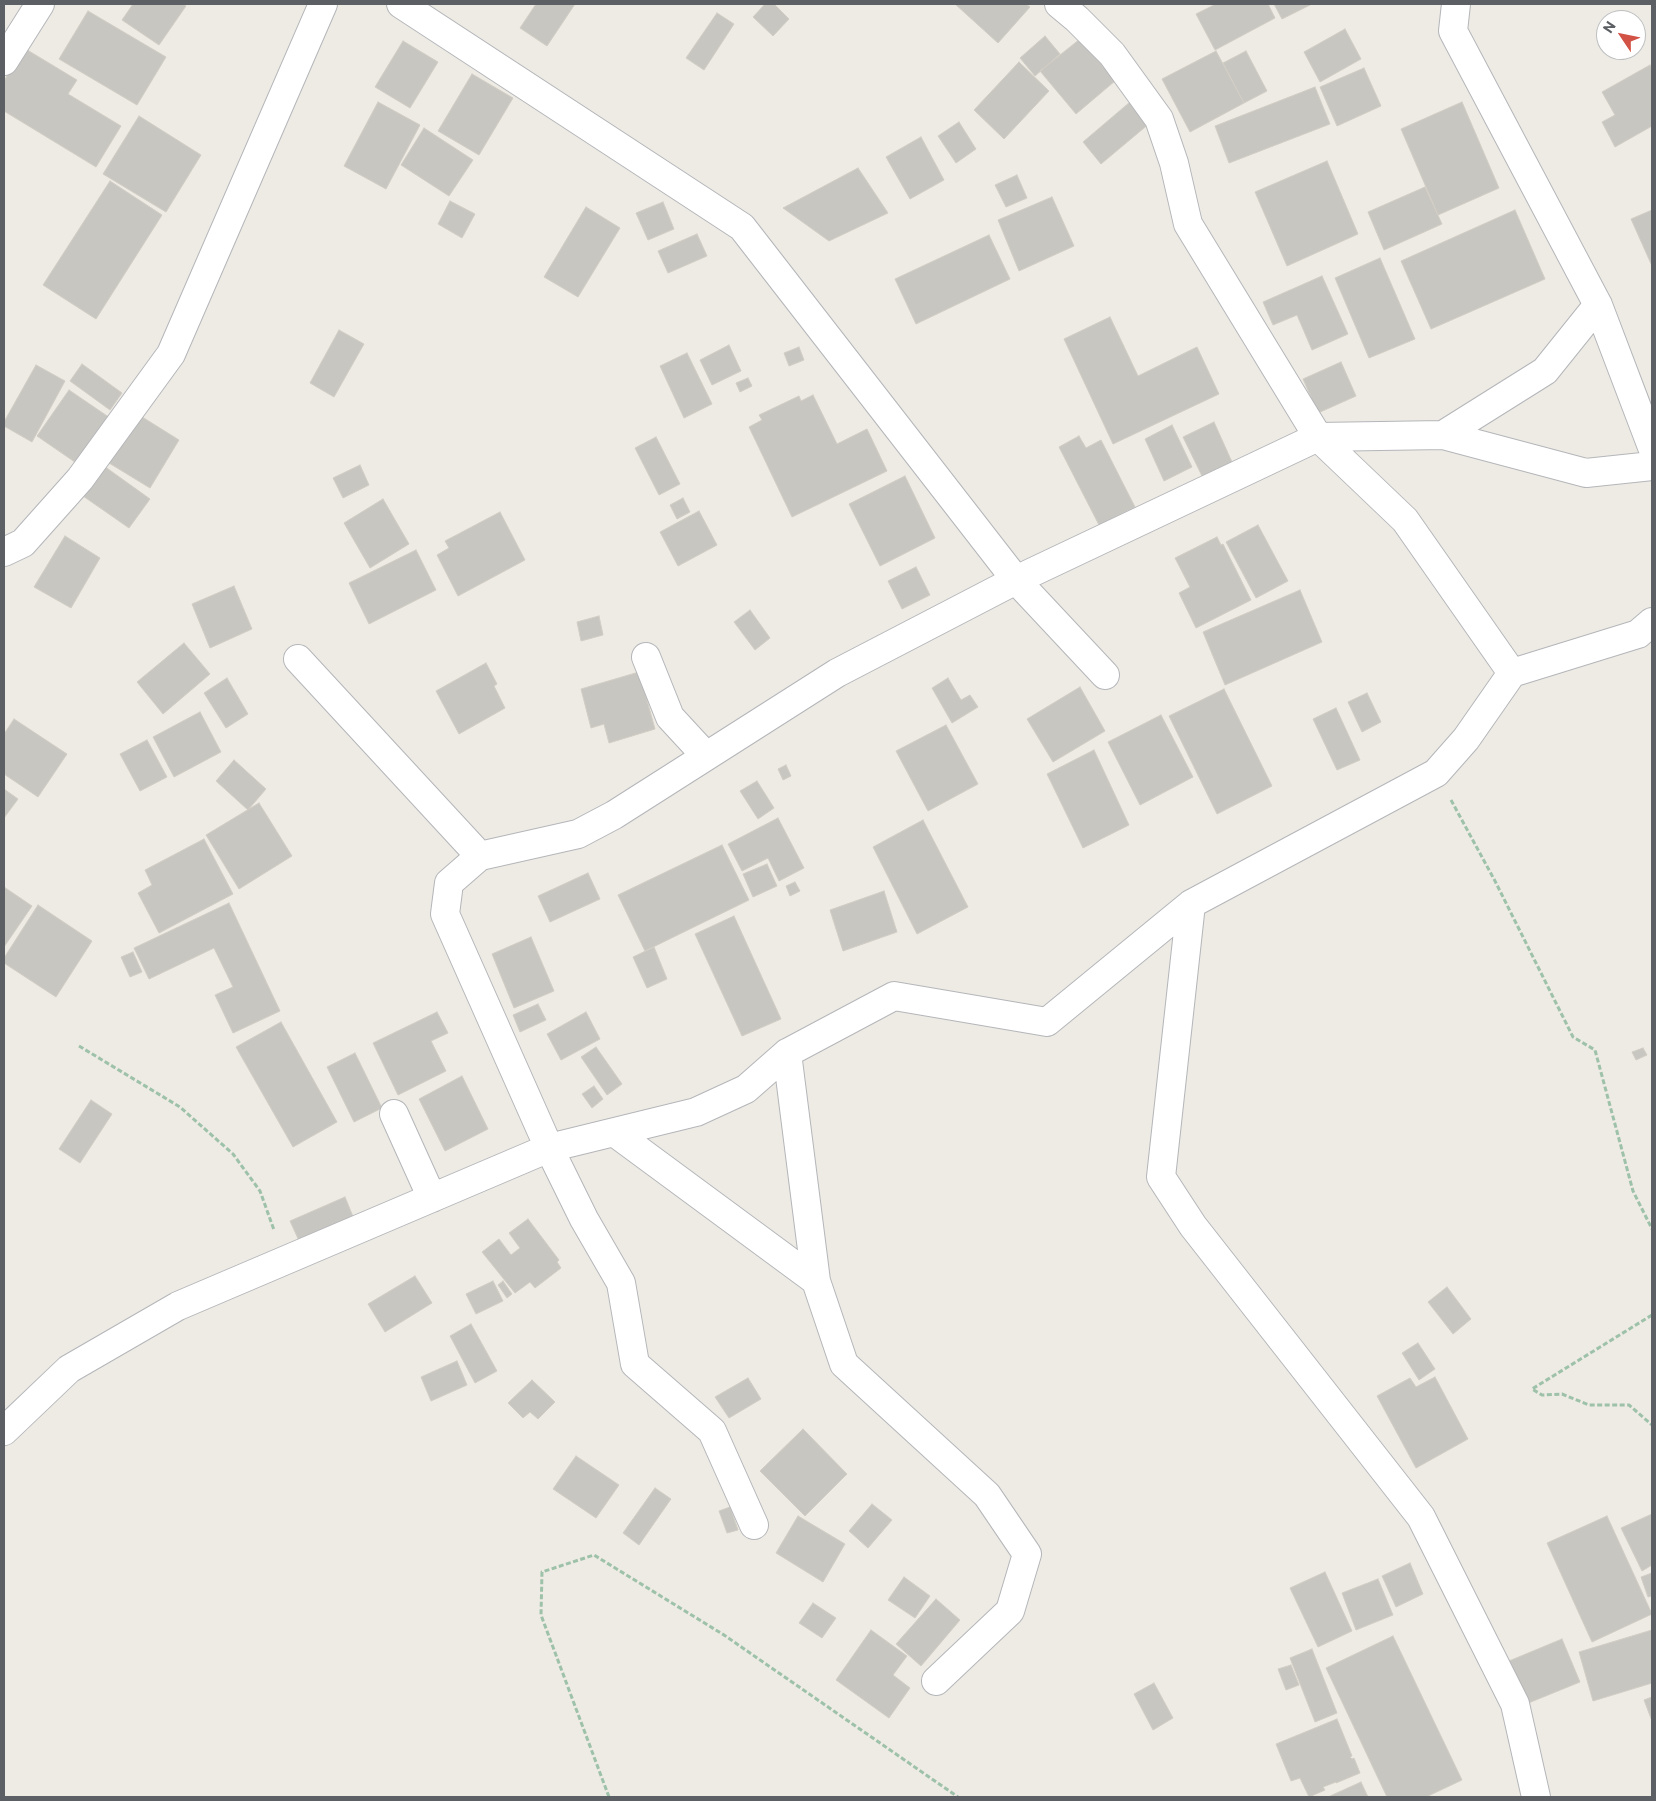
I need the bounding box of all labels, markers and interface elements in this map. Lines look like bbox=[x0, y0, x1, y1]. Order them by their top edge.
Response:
north arrow bbox=[1596, 10, 1646, 60]
text: N bbox=[1599, 18, 1619, 36]

